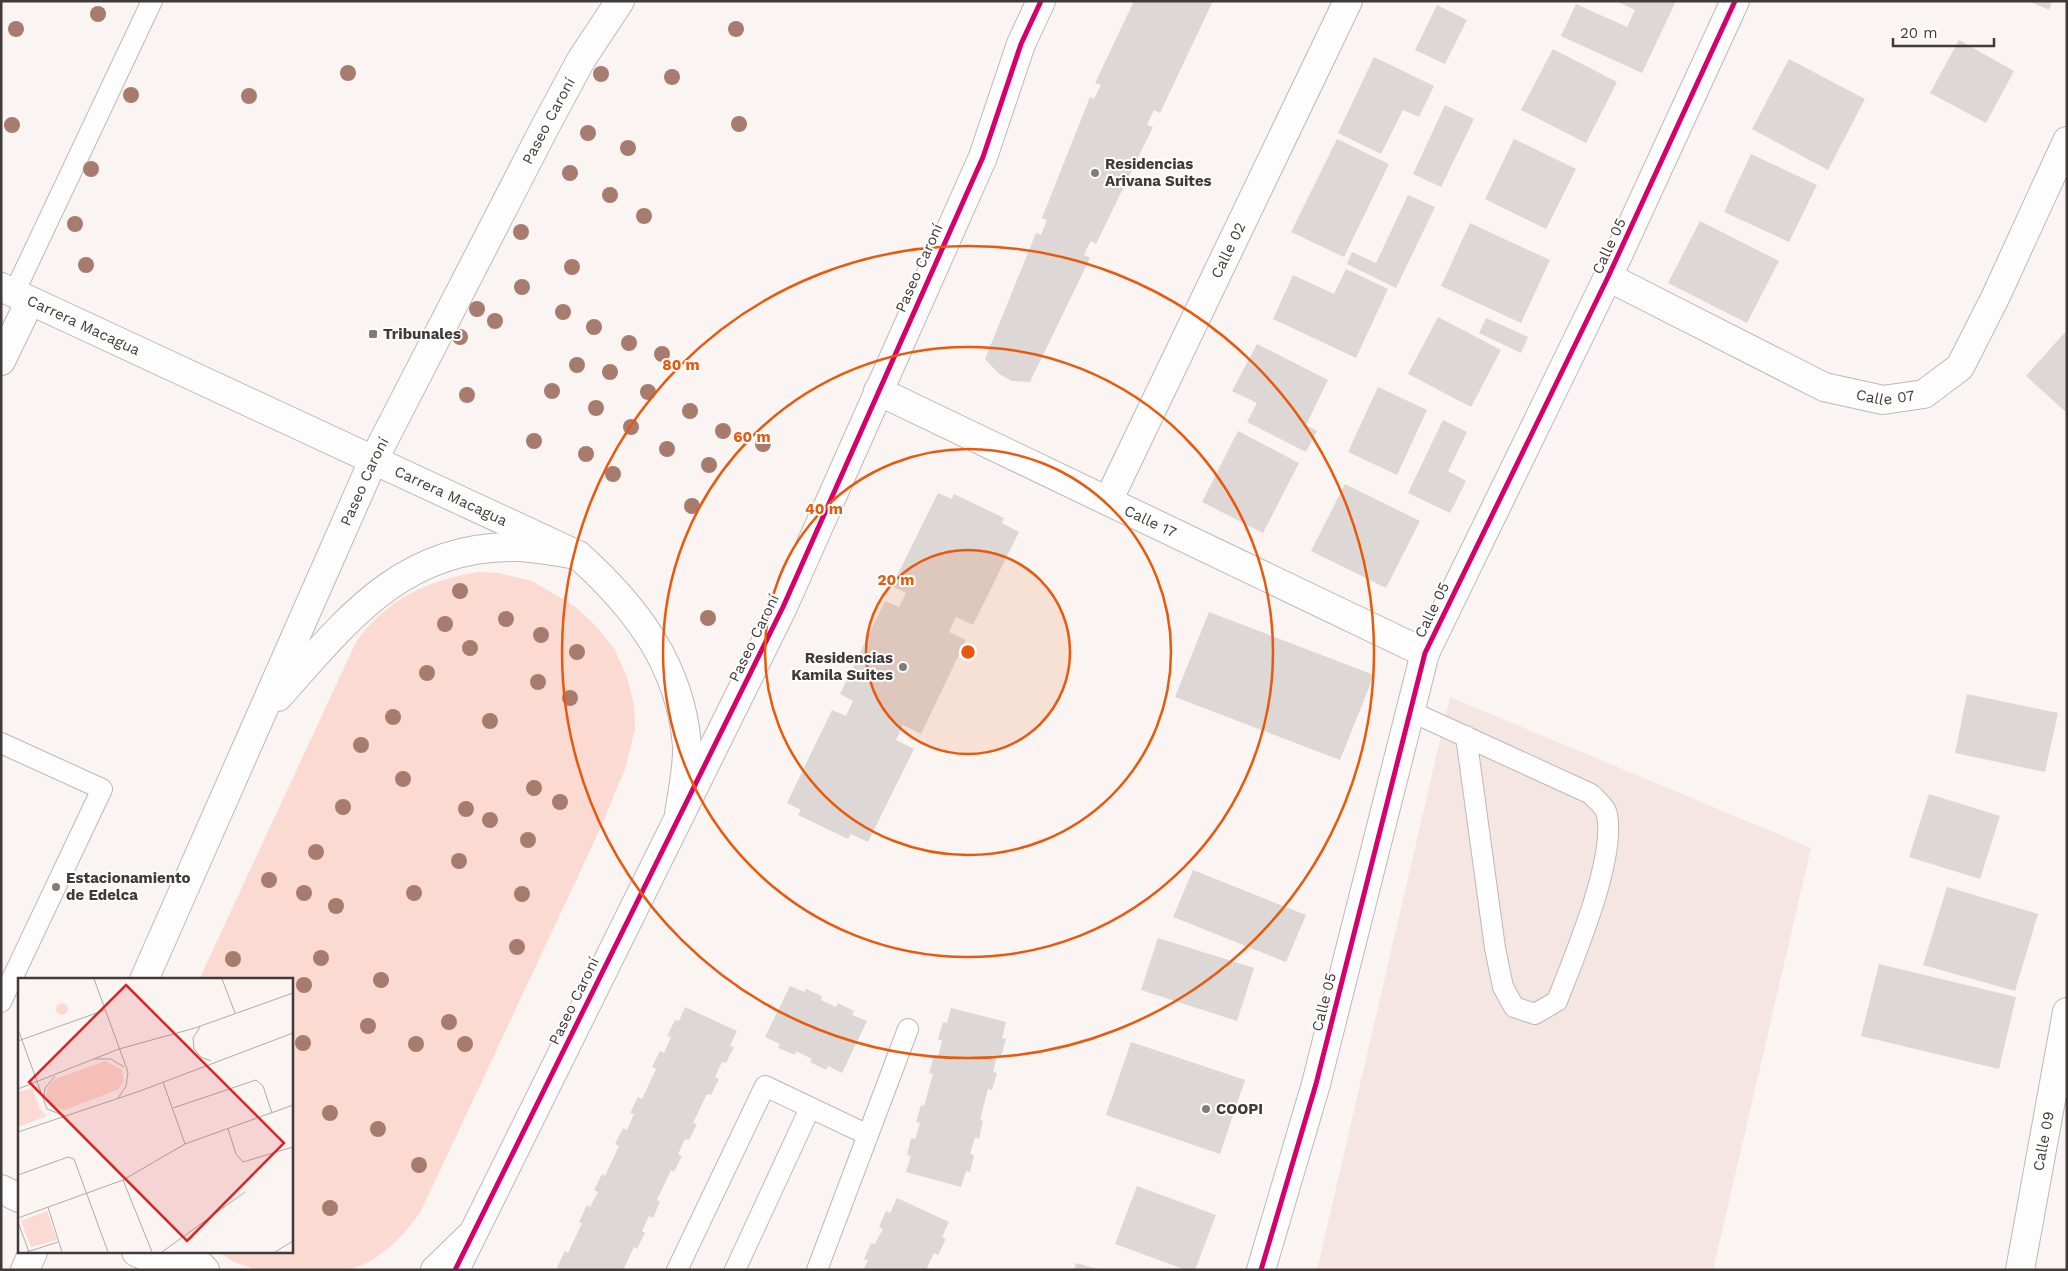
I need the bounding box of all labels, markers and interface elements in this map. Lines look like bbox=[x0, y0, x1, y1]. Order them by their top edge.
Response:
scale bar bbox=[1893, 15, 1994, 47]
text: 20 m bbox=[1900, 24, 1938, 42]
street label: Paseo Caroní bbox=[518, 75, 579, 167]
place label: Residencias Arivana Suites bbox=[1105, 155, 1212, 190]
marker: Residencias Arivana Suites bbox=[1089, 167, 1101, 179]
street label: Calle 05 bbox=[1588, 215, 1630, 277]
street label: Calle 02 bbox=[1207, 219, 1249, 281]
street label: Paseo Caroní bbox=[891, 221, 947, 315]
street label: Carrera Macagua bbox=[24, 291, 143, 360]
place label: Tribunales bbox=[383, 325, 461, 343]
marker: Tribunales bbox=[367, 328, 379, 340]
text: 80 m bbox=[662, 356, 700, 374]
street label: Calle 07 bbox=[1854, 385, 1916, 409]
text: 60 m bbox=[733, 428, 771, 446]
street label: Paseo Caroní bbox=[337, 434, 393, 529]
street label: Carrera Macagua bbox=[391, 462, 511, 530]
text: 40 m bbox=[805, 500, 843, 518]
street label: Calle 17 bbox=[1121, 501, 1179, 542]
text: 20 m bbox=[877, 571, 915, 589]
street label: Calle 05 bbox=[1411, 579, 1453, 641]
street label: Paseo Caroní bbox=[725, 591, 783, 685]
centre of rings bbox=[959, 643, 977, 661]
place label: Residencias Kamila Suites bbox=[791, 649, 893, 684]
marker: Residencias Kamila Suites bbox=[897, 661, 909, 673]
place label: Estacionamiento de Edelca bbox=[66, 869, 191, 904]
marker: Estacionamiento de Edelca bbox=[50, 881, 62, 893]
street label: Paseo Caroní bbox=[545, 954, 603, 1048]
street label: Calle 05 bbox=[1308, 971, 1340, 1033]
inset map bbox=[18, 978, 292, 1254]
place label: COOPI bbox=[1216, 1100, 1263, 1118]
marker: COOPI bbox=[1200, 1103, 1212, 1115]
street label: Calle 09 bbox=[2029, 1110, 2058, 1172]

